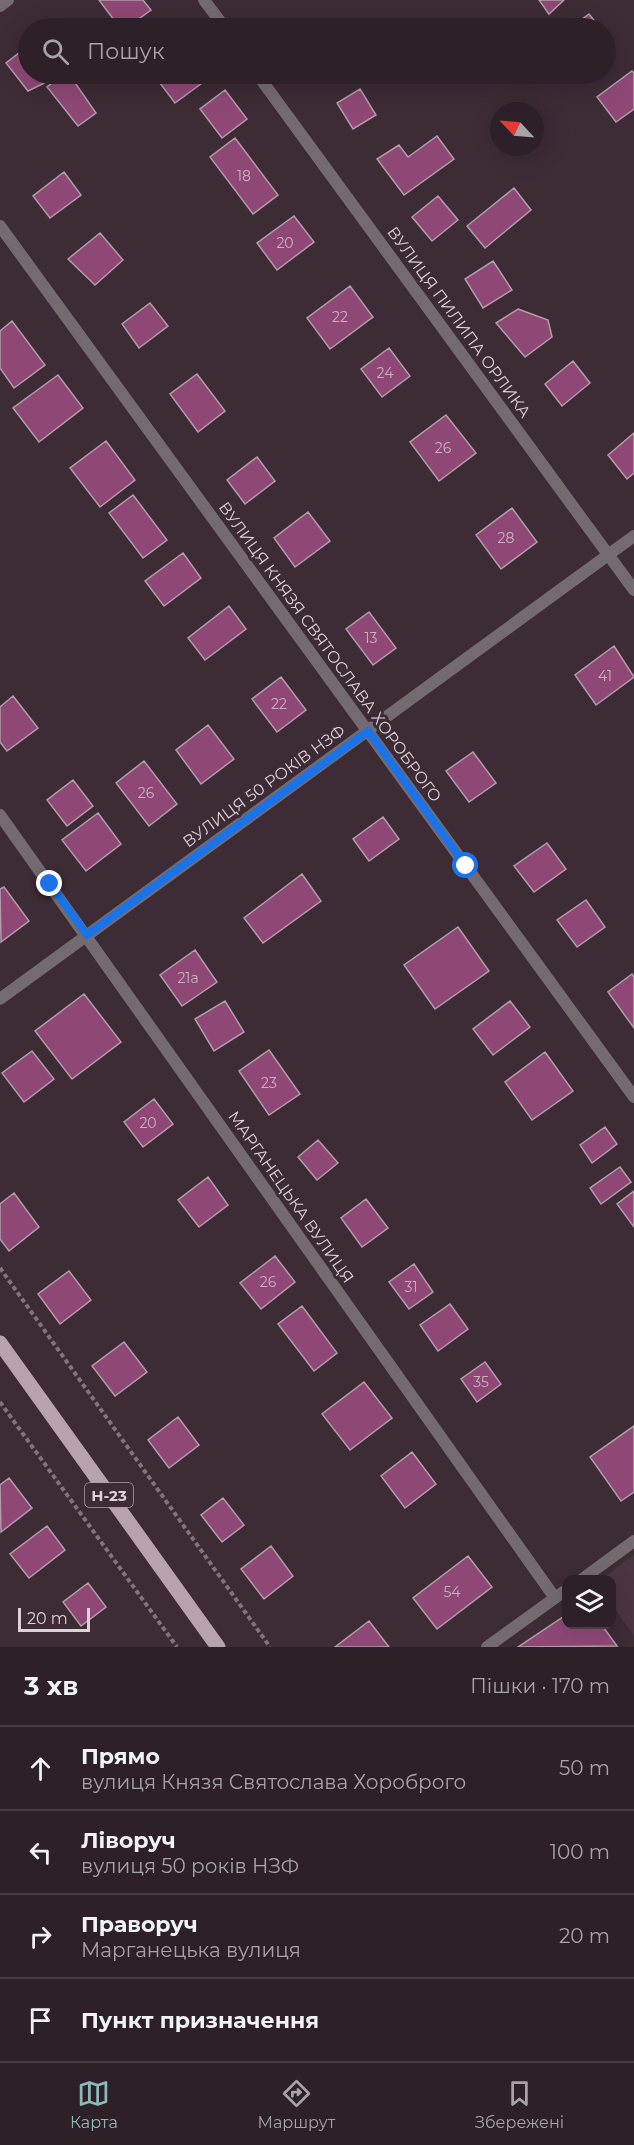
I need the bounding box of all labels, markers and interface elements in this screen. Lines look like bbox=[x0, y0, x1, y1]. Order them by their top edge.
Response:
search box bbox=[18, 18, 616, 84]
icon: search bbox=[39, 35, 72, 68]
text: Пошук bbox=[87, 38, 165, 65]
north arrow bbox=[490, 102, 544, 156]
house number: 18 bbox=[237, 167, 251, 185]
street label: ВУЛИЦЯ ПИЛИПА ОРЛИКА bbox=[383, 223, 535, 421]
house number: 20 bbox=[276, 234, 294, 252]
house number: 22 bbox=[332, 308, 348, 326]
house number: 24 bbox=[377, 364, 394, 382]
house number: 26 bbox=[435, 439, 452, 457]
street label: ВУЛИЦЯ КНЯЗЯ СВЯТОСЛАВА ХОРОБРОГО bbox=[215, 498, 445, 806]
house number: 28 bbox=[498, 529, 515, 547]
house number: 13 bbox=[365, 629, 378, 647]
house number: 41 bbox=[598, 667, 612, 685]
house number: 22 bbox=[271, 695, 287, 713]
street label: ВУЛИЦЯ 50 РОКІВ НЗФ bbox=[179, 721, 349, 851]
house number: 26 bbox=[138, 784, 155, 802]
route start bbox=[452, 852, 478, 878]
route end bbox=[36, 870, 62, 896]
house number: 21а bbox=[177, 969, 199, 987]
house number: 23 bbox=[261, 1074, 277, 1092]
street label: МАРГАНЕЦЬКА ВУЛИЦЯ bbox=[224, 1107, 358, 1287]
house number: 20 bbox=[139, 1114, 157, 1132]
house number: 26 bbox=[260, 1273, 277, 1291]
house number: 31 bbox=[405, 1278, 417, 1296]
house number: 35 bbox=[473, 1373, 489, 1391]
road number: Н-23 bbox=[85, 1483, 133, 1507]
map controls bbox=[562, 1575, 616, 1629]
button: layers bbox=[562, 1575, 616, 1629]
house number: 54 bbox=[443, 1583, 461, 1601]
scale bar bbox=[18, 1605, 90, 1632]
text: 20 m bbox=[27, 1609, 68, 1628]
text: 3 хв bbox=[24, 1670, 78, 1702]
text: Пішки · 170 m bbox=[470, 1674, 610, 1698]
text: Прямо bbox=[81, 1743, 160, 1770]
icon: ahead bbox=[24, 1752, 57, 1785]
text: 50 m bbox=[559, 1756, 610, 1780]
text: вулиця Князя Святослава Хороброго bbox=[81, 1770, 466, 1794]
text: Ліворуч bbox=[81, 1827, 176, 1854]
icon: left bbox=[24, 1836, 57, 1869]
text: 100 m bbox=[550, 1840, 610, 1864]
text: вулиця 50 років НЗФ bbox=[81, 1854, 299, 1878]
text: Праворуч bbox=[81, 1911, 198, 1938]
icon: right bbox=[24, 1920, 57, 1953]
text: 20 m bbox=[559, 1924, 610, 1948]
text: Марганецька вулиця bbox=[81, 1938, 301, 1962]
icon: arrive bbox=[24, 2004, 57, 2037]
text: Пункт призначення bbox=[81, 2007, 319, 2034]
tab: Карта bbox=[70, 2077, 118, 2132]
tab: Маршрут bbox=[258, 2077, 335, 2132]
tab: Збережені bbox=[475, 2077, 564, 2132]

